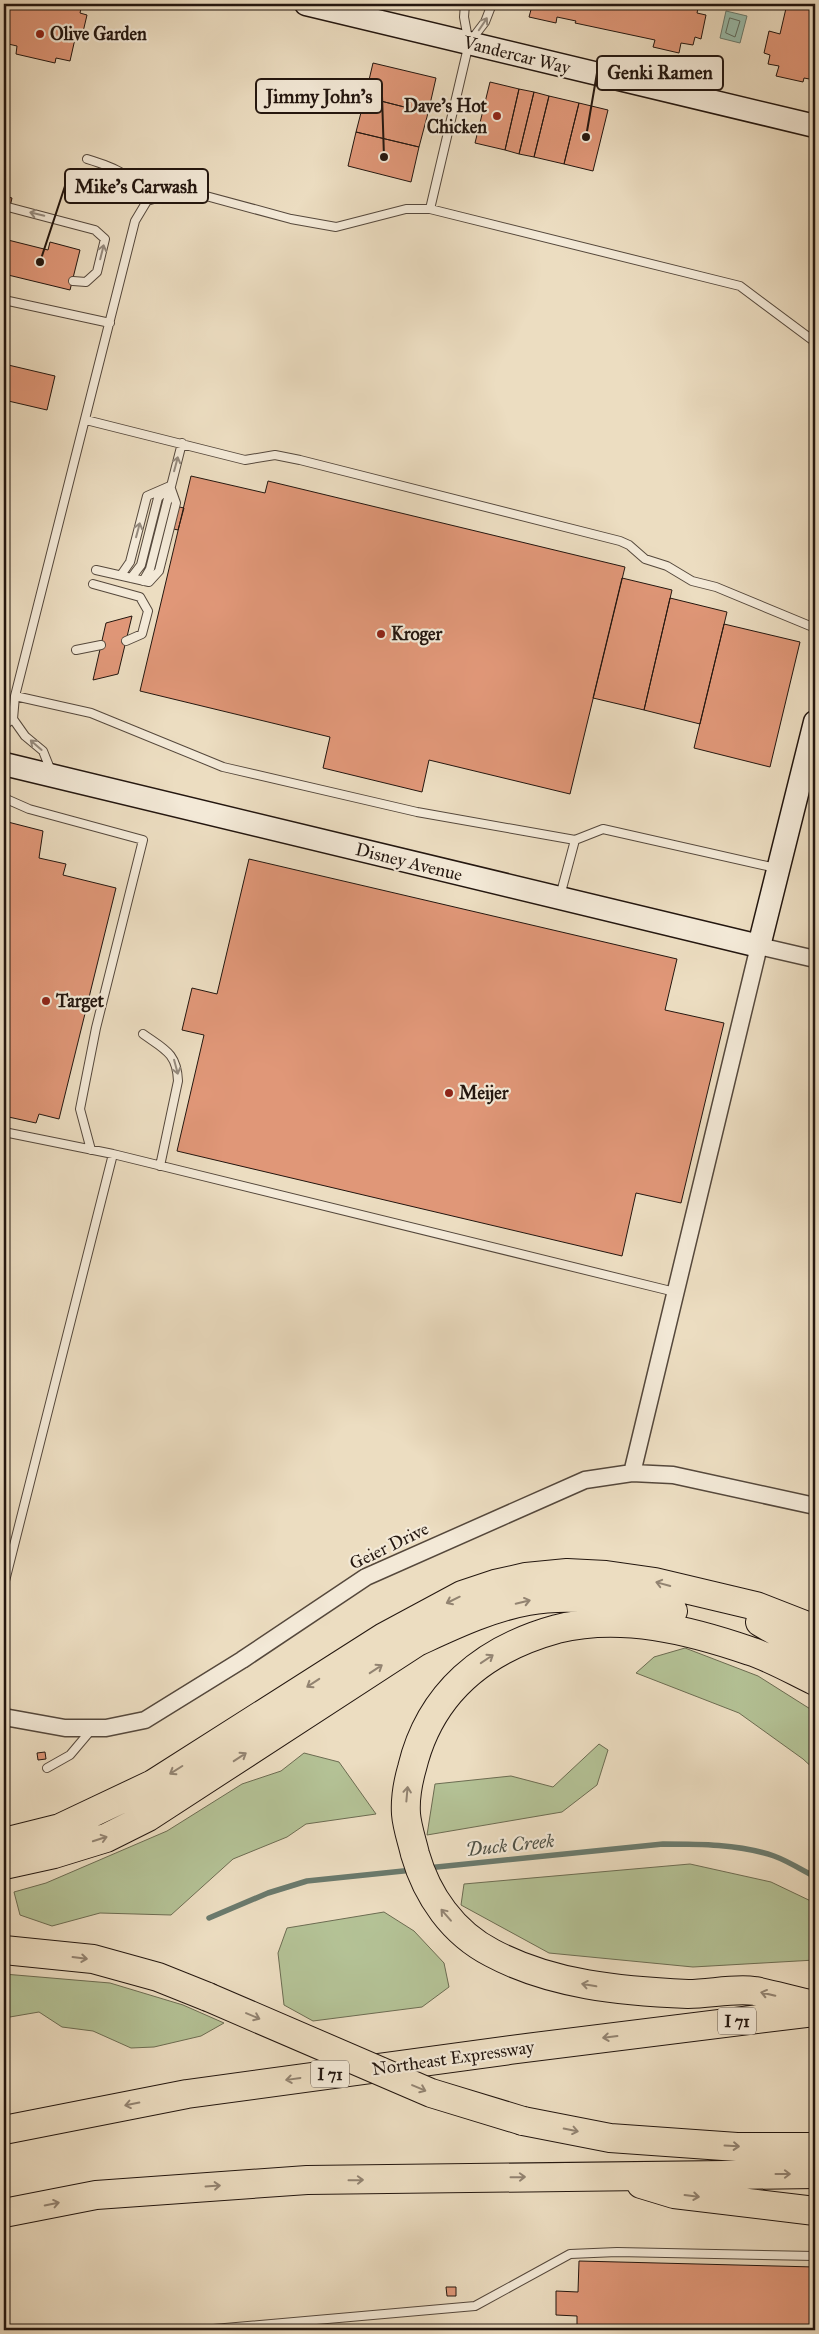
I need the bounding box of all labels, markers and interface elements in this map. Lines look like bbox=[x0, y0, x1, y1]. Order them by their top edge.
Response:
one-way arrow bbox=[478, 18, 488, 32]
place label: Olive Garden bbox=[50, 23, 147, 45]
marker: Olive Garden bbox=[34, 28, 46, 40]
street label: Vandercar Way bbox=[460, 31, 573, 79]
callout: Genki Ramen bbox=[597, 56, 723, 90]
text: Genki Ramen bbox=[607, 61, 714, 84]
callout: Jimmy John's bbox=[256, 79, 382, 113]
text: Jimmy John's bbox=[263, 85, 372, 109]
place label: Dave's Hot Chicken bbox=[404, 95, 488, 138]
marker: Dave's Hot Chicken bbox=[491, 110, 503, 122]
callout: Mike's Carwash bbox=[65, 169, 208, 203]
text: Mike's Carwash bbox=[74, 175, 198, 198]
one-way arrow bbox=[30, 209, 46, 218]
one-way arrow bbox=[98, 245, 107, 261]
one-way arrow bbox=[172, 457, 181, 473]
one-way arrow bbox=[134, 523, 144, 539]
place label: Kroger bbox=[391, 623, 444, 646]
marker: Kroger bbox=[375, 628, 387, 640]
one-way arrow bbox=[30, 740, 43, 751]
street label: Disney Avenue bbox=[353, 838, 465, 886]
place label: Target bbox=[55, 990, 104, 1013]
marker: Target bbox=[40, 995, 52, 1007]
one-way arrow bbox=[172, 1059, 181, 1075]
place label: Meijer bbox=[459, 1082, 510, 1105]
marker: Meijer bbox=[443, 1087, 455, 1099]
street label: Geier Drive bbox=[346, 1517, 432, 1575]
one-way arrow bbox=[655, 1579, 671, 1588]
one-way arrow bbox=[446, 1596, 461, 1605]
one-way arrow bbox=[515, 1597, 531, 1606]
one-way arrow bbox=[479, 1654, 493, 1664]
one-way arrow bbox=[369, 1663, 383, 1673]
one-way arrow bbox=[306, 1678, 320, 1688]
one-way arrow bbox=[233, 1752, 247, 1762]
one-way arrow bbox=[169, 1766, 183, 1776]
one-way arrow bbox=[403, 1787, 412, 1803]
water label: Duck Creek bbox=[465, 1829, 556, 1861]
one-way arrow bbox=[92, 1834, 108, 1844]
one-way arrow bbox=[440, 1909, 452, 1922]
one-way arrow bbox=[72, 1953, 88, 1963]
one-way arrow bbox=[581, 1979, 597, 1989]
one-way arrow bbox=[760, 1989, 776, 1998]
road number: I 71 bbox=[718, 2008, 756, 2034]
one-way arrow bbox=[245, 2012, 260, 2022]
one-way arrow bbox=[602, 2032, 618, 2042]
street label: Northeast Expressway bbox=[370, 2036, 536, 2080]
road number: I 71 bbox=[311, 2060, 349, 2088]
one-way arrow bbox=[285, 2074, 301, 2084]
one-way arrow bbox=[411, 2084, 426, 2093]
one-way arrow bbox=[124, 2100, 140, 2110]
one-way arrow bbox=[562, 2126, 578, 2135]
one-way arrow bbox=[724, 2142, 740, 2151]
one-way arrow bbox=[774, 2169, 790, 2179]
one-way arrow bbox=[510, 2172, 526, 2182]
one-way arrow bbox=[348, 2175, 364, 2184]
one-way arrow bbox=[205, 2182, 221, 2191]
one-way arrow bbox=[684, 2191, 700, 2201]
one-way arrow bbox=[43, 2198, 59, 2208]

